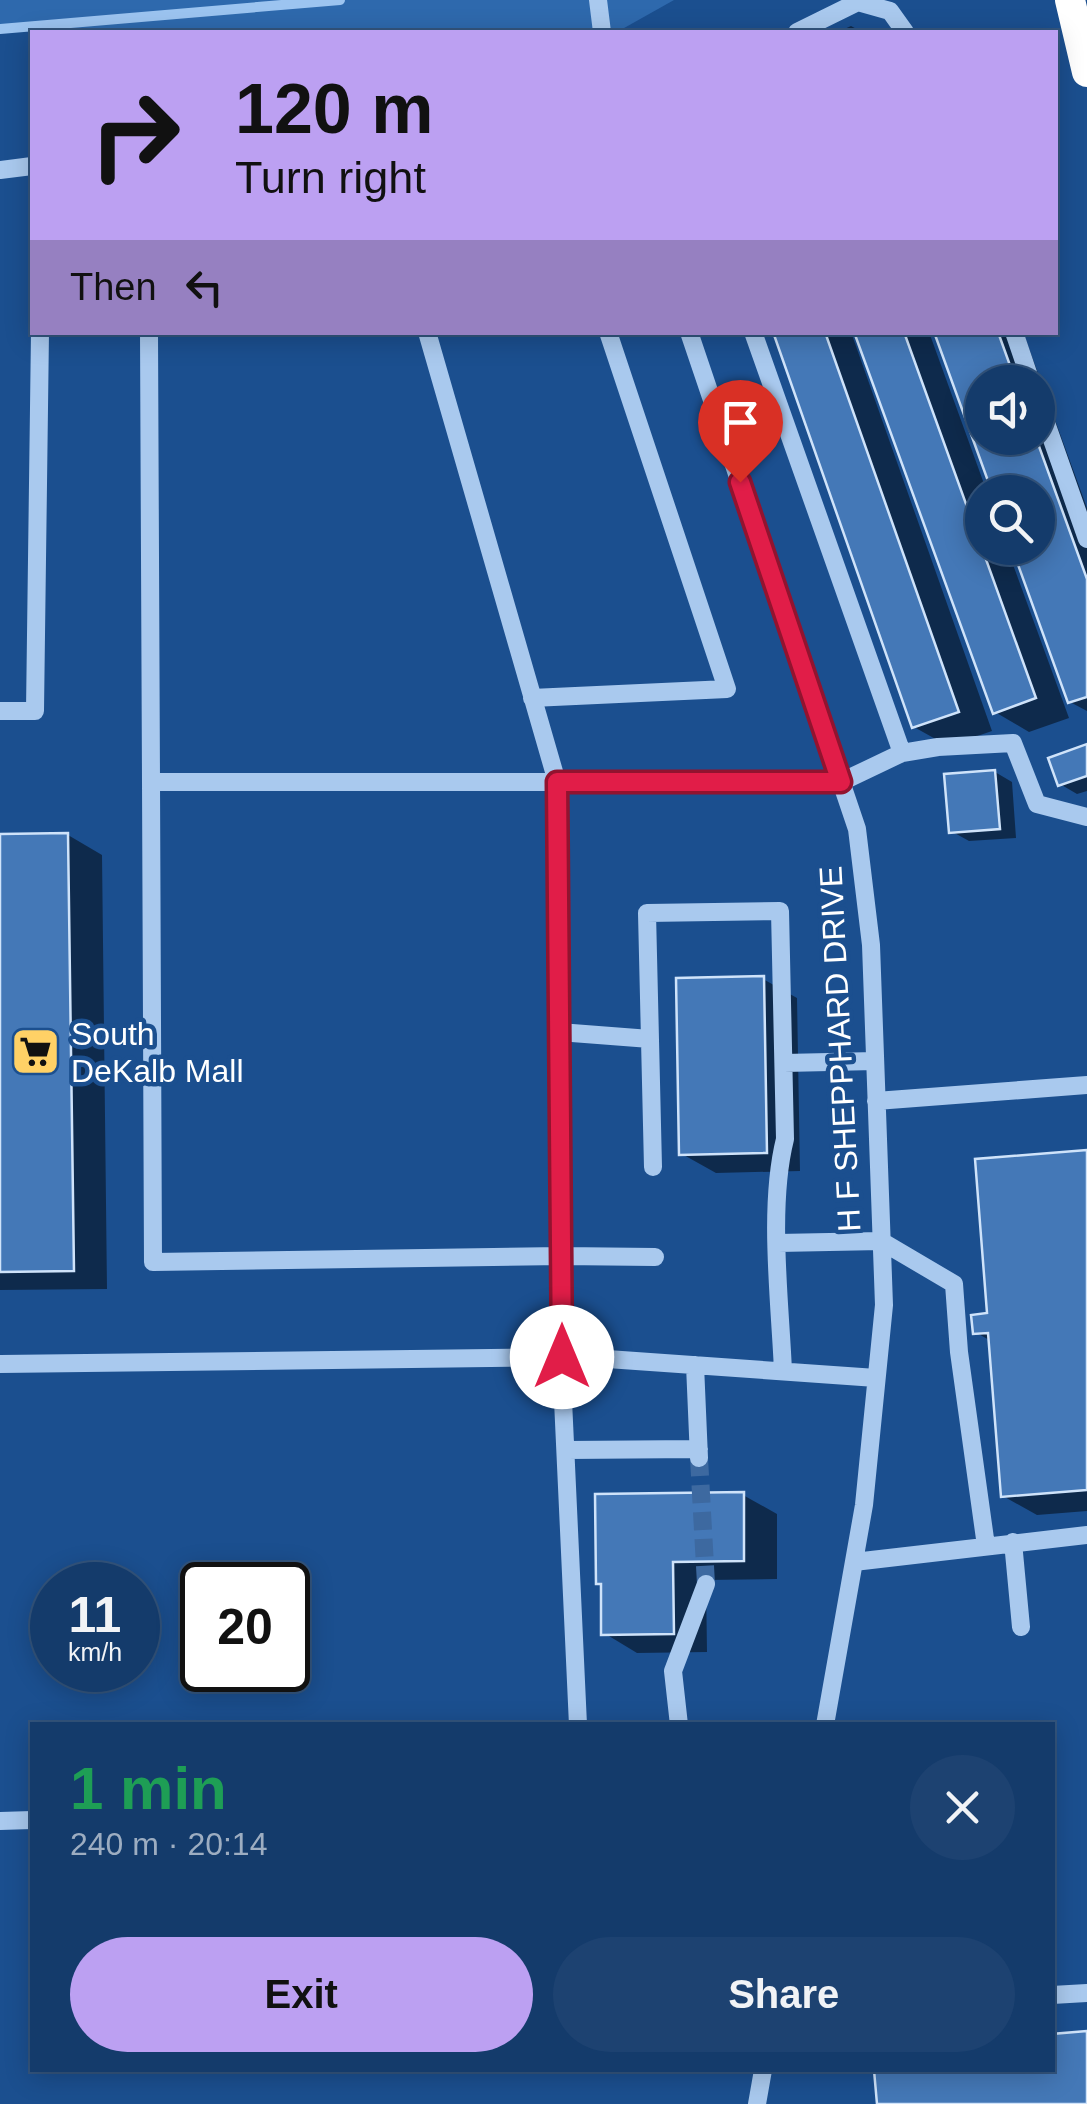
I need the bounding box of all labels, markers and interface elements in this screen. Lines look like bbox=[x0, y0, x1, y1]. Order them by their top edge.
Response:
icon: right bbox=[70, 70, 200, 200]
text: 120 m bbox=[235, 70, 433, 148]
text: Turn right bbox=[235, 152, 426, 203]
icon: left bbox=[177, 260, 232, 315]
text: Then bbox=[70, 266, 157, 308]
map controls bbox=[965, 365, 1055, 565]
button: sound bbox=[965, 365, 1055, 455]
pin bbox=[698, 380, 783, 483]
icon: arrive bbox=[713, 395, 768, 450]
button: search bbox=[965, 475, 1055, 565]
street label: H F SHEPPHARD DRIVE bbox=[812, 865, 868, 1233]
place label: South DeKalb Mall bbox=[71, 1016, 244, 1089]
supermarket icon: South DeKalb Mall bbox=[10, 1026, 62, 1078]
position arrow bbox=[510, 1305, 614, 1409]
speed limit sign: 20 bbox=[180, 1562, 310, 1692]
text: 11 bbox=[69, 1587, 121, 1643]
text: km/h bbox=[68, 1638, 122, 1666]
text: 1 min bbox=[70, 1755, 227, 1822]
button: close bbox=[910, 1755, 1015, 1860]
text: 240 m · 20:14 bbox=[70, 1826, 267, 1862]
button: Exit bbox=[70, 1937, 533, 2052]
button: Share bbox=[553, 1937, 1015, 2052]

